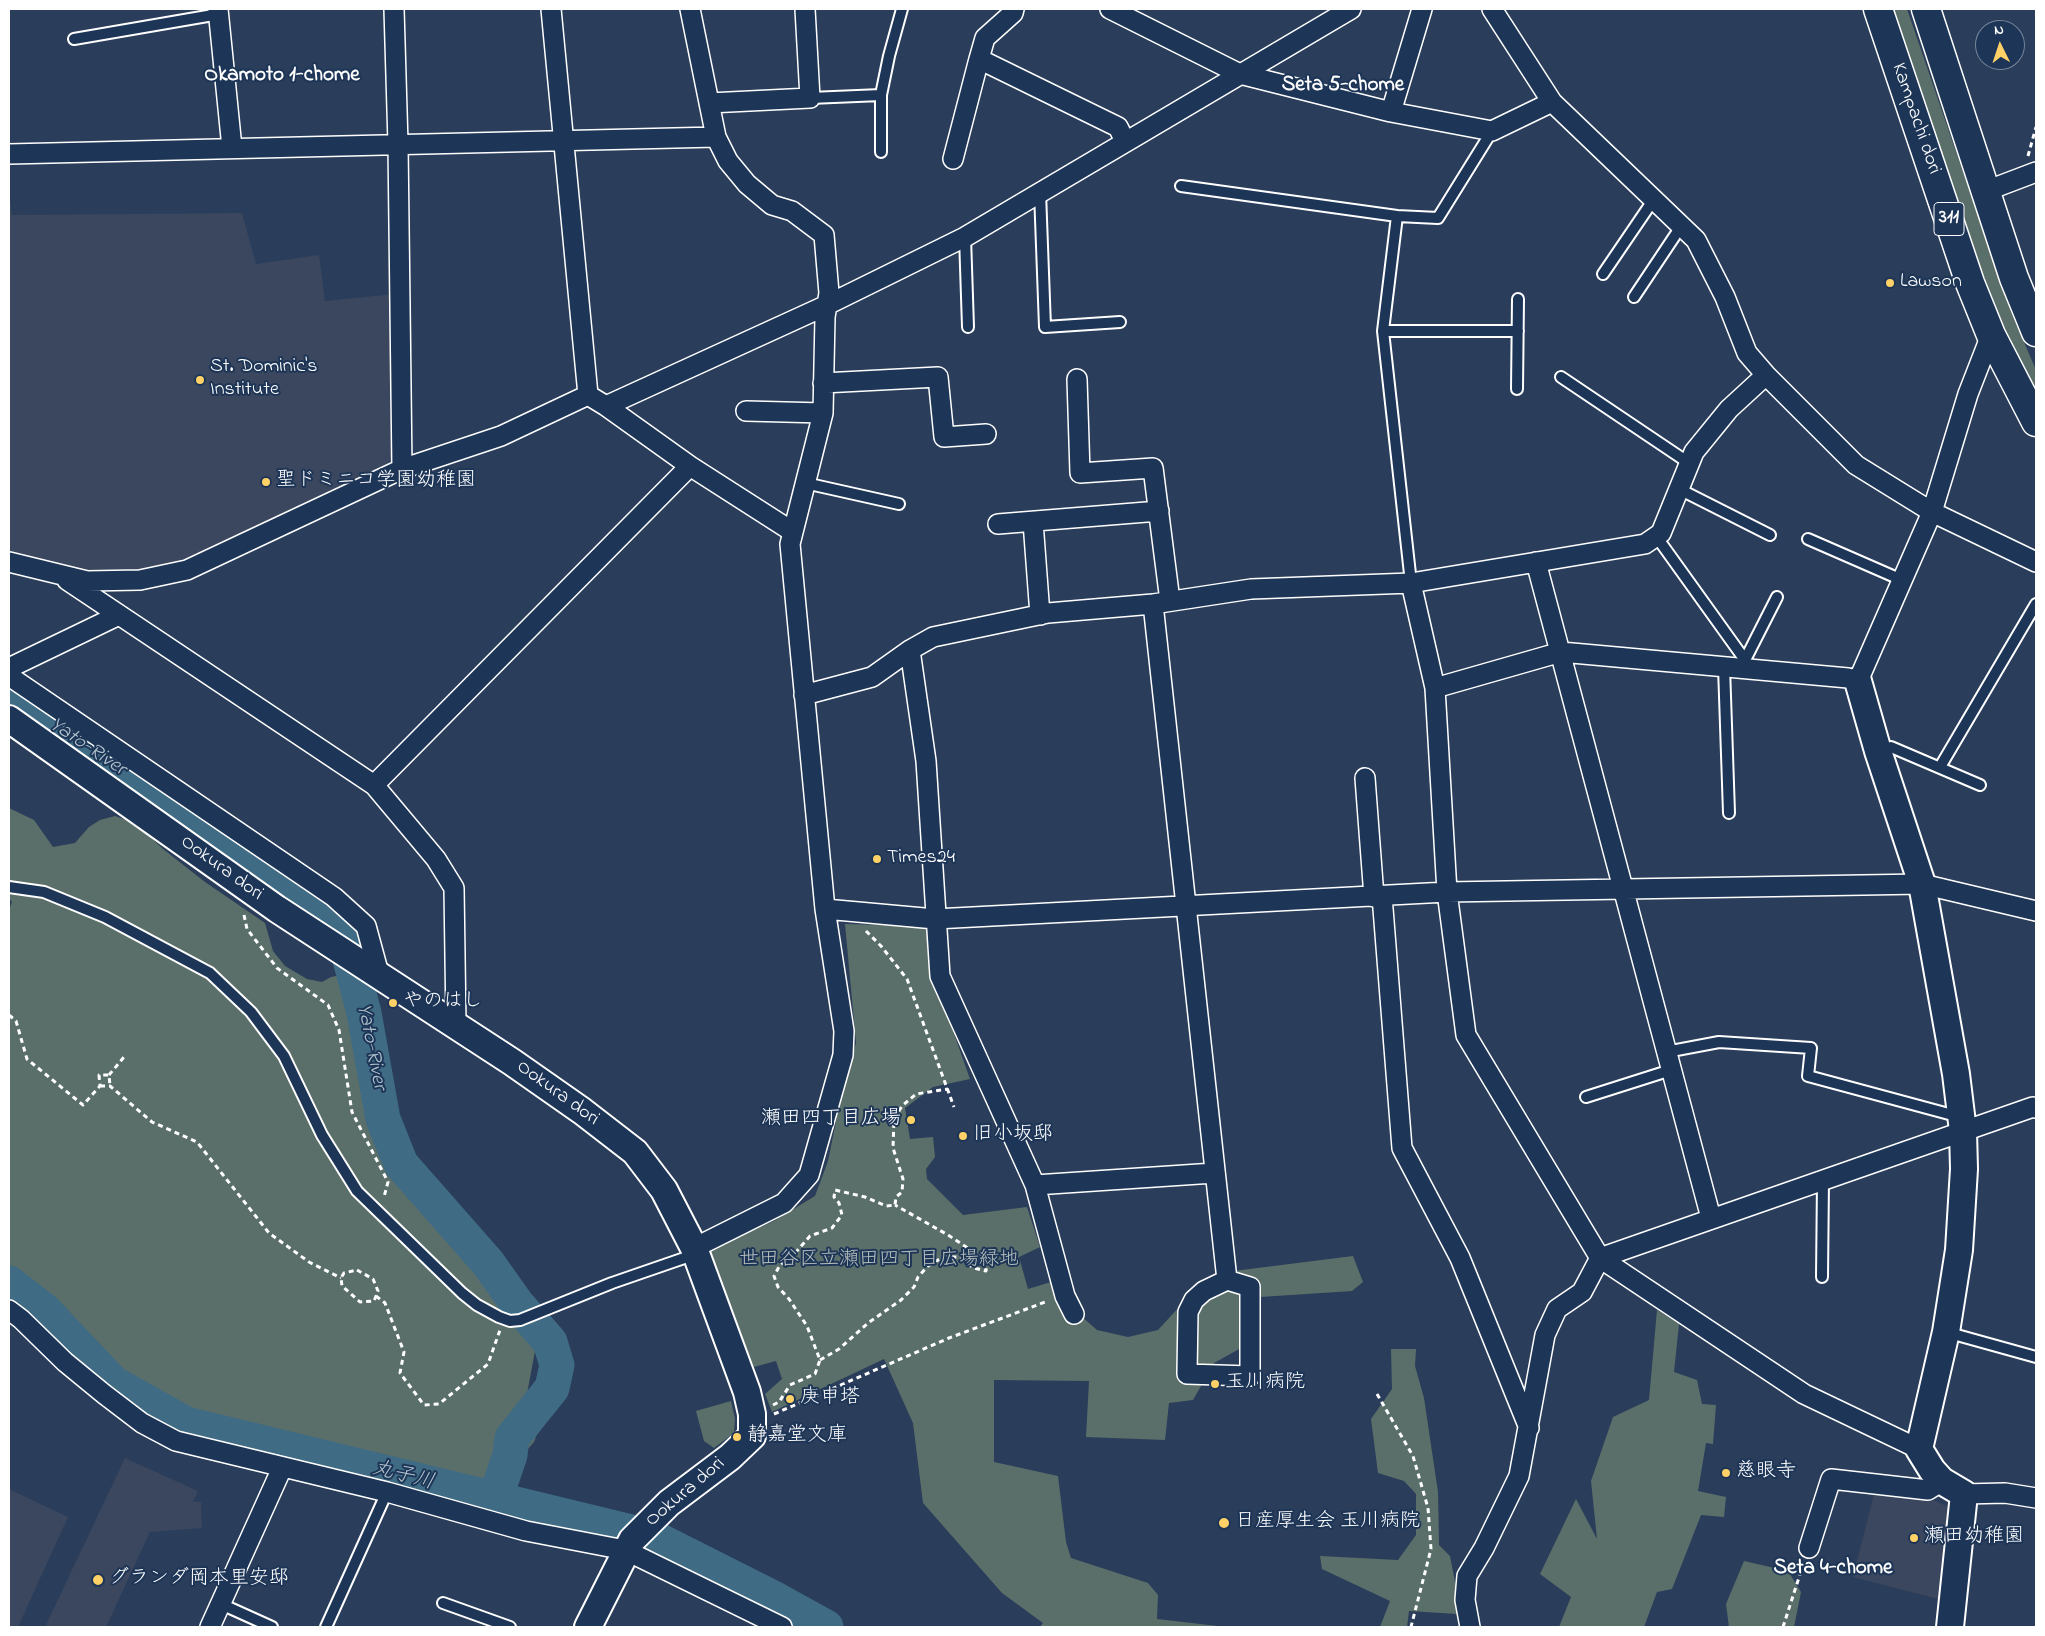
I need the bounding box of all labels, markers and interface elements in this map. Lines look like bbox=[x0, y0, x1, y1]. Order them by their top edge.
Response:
north arrow bbox=[1975, 20, 2025, 70]
text: N bbox=[1994, 20, 2004, 41]
street label: Kampachi dori bbox=[1885, 60, 1945, 178]
district label: Okamoto 1-chome bbox=[204, 64, 360, 90]
district label: Seta 5-chome bbox=[1282, 74, 1404, 100]
road number: 311 bbox=[1934, 202, 1964, 235]
place label: Lawson bbox=[1900, 271, 1962, 295]
marker: Lawson bbox=[1884, 277, 1896, 289]
place label: St. Dominic's Institute bbox=[210, 356, 317, 403]
marker: St. Dominic's Institute bbox=[194, 374, 206, 386]
place label: 聖ドミニコ学園幼稚園 bbox=[276, 470, 476, 494]
marker: 聖ドミニコ学園幼稚園 bbox=[260, 476, 272, 488]
water label: Yato-River bbox=[44, 713, 130, 783]
street label: Ookura dori bbox=[175, 831, 267, 907]
place label: Times24 bbox=[887, 847, 955, 871]
marker: Times24 bbox=[871, 853, 883, 865]
place label: やのはし bbox=[403, 991, 483, 1015]
marker: やのはし bbox=[387, 997, 399, 1009]
water label: Yato-River bbox=[349, 1002, 391, 1092]
street label: Ookura dori bbox=[511, 1056, 603, 1132]
place label: 瀬田四丁目広場 bbox=[761, 1108, 901, 1132]
marker: 瀬田四丁目広場 bbox=[905, 1114, 917, 1126]
place label: 旧小坂邸 bbox=[973, 1124, 1053, 1148]
marker: 旧小坂邸 bbox=[957, 1130, 969, 1142]
park label: 世田谷区立瀬田四丁目広場緑地 bbox=[739, 1249, 1019, 1273]
place label: 玉川病院 bbox=[1225, 1372, 1305, 1396]
marker: 玉川病院 bbox=[1209, 1378, 1221, 1390]
place label: 庚申塔 bbox=[800, 1387, 860, 1411]
marker: 庚申塔 bbox=[784, 1393, 796, 1405]
place label: 静嘉堂文庫 bbox=[747, 1425, 847, 1449]
marker: 静嘉堂文庫 bbox=[731, 1431, 743, 1443]
street label: Ookura dori bbox=[641, 1453, 731, 1533]
water label: 丸子川 bbox=[369, 1457, 437, 1497]
place label: 慈眼寺 bbox=[1736, 1461, 1796, 1485]
marker: 慈眼寺 bbox=[1720, 1467, 1732, 1479]
place label: 日産厚生会 玉川病院 bbox=[1235, 1511, 1420, 1535]
marker: 日産厚生会 玉川病院 bbox=[1217, 1516, 1231, 1530]
place label: 瀬田幼稚園 bbox=[1924, 1526, 2024, 1550]
marker: 瀬田幼稚園 bbox=[1908, 1532, 1920, 1544]
district label: Seta 4-chome bbox=[1774, 1557, 1892, 1583]
place label: グランダ岡本里安邸 bbox=[109, 1568, 289, 1592]
marker: グランダ岡本里安邸 bbox=[91, 1573, 105, 1587]

